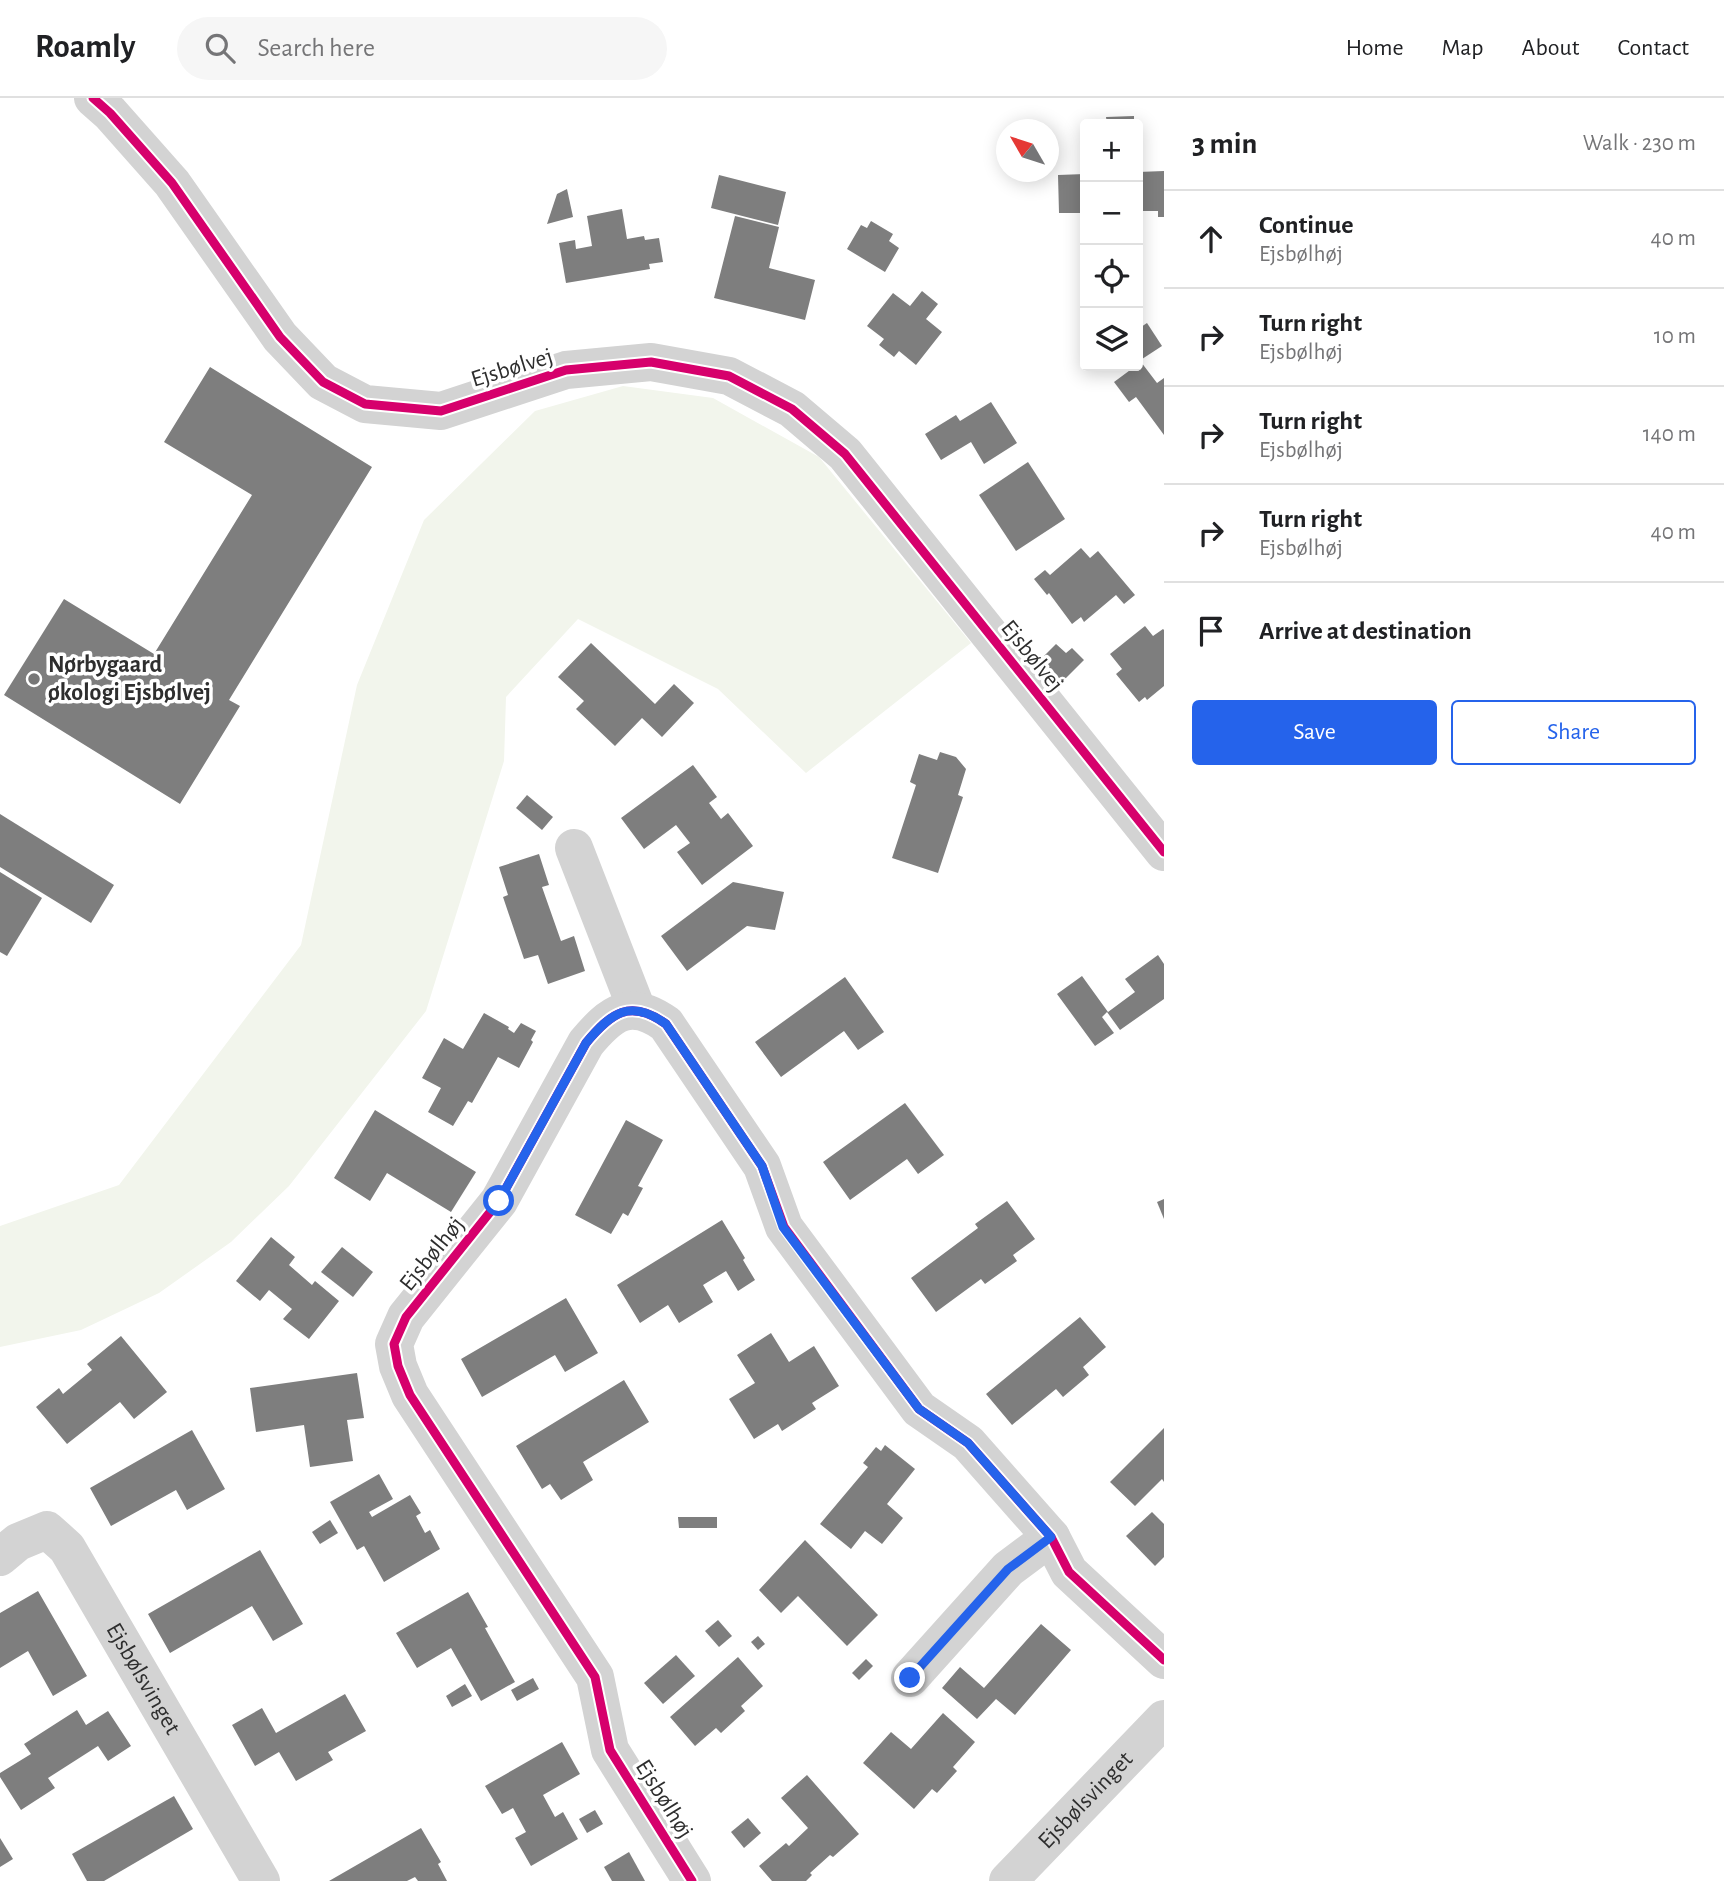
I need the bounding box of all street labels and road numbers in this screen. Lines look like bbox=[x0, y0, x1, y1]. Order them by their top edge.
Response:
street label: Ejsbølvej bbox=[468, 344, 556, 392]
street label: Ejsbølvej bbox=[996, 616, 1068, 696]
street label: Ejsbølhøj bbox=[395, 1212, 469, 1296]
street label: Ejsbølsvinget bbox=[101, 1619, 185, 1739]
street label: Ejsbølsvinget bbox=[1034, 1747, 1138, 1854]
street label: Ejsbølhøj bbox=[631, 1756, 697, 1842]

